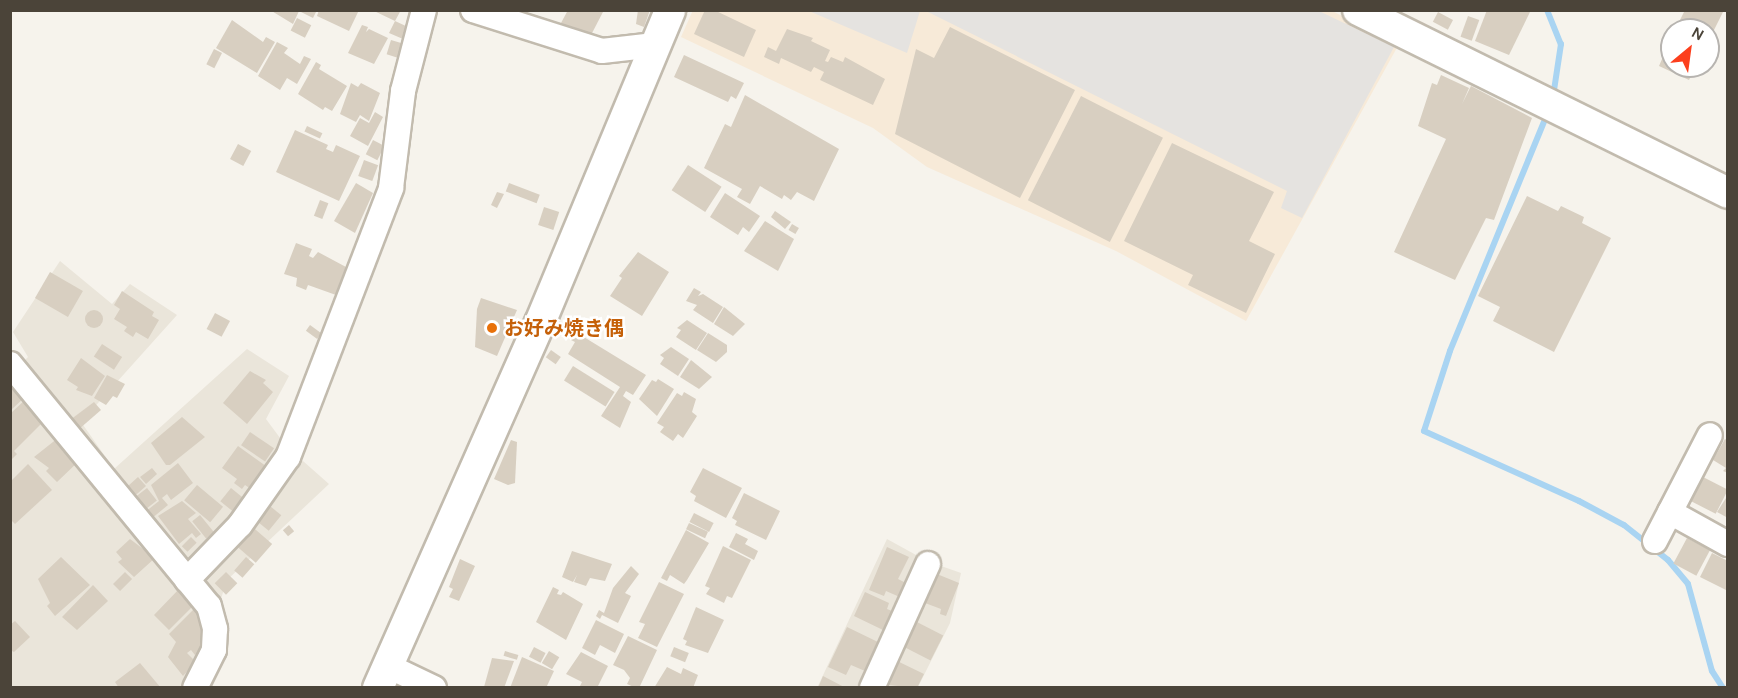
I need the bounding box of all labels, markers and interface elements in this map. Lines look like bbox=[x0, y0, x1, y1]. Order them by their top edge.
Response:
north arrow bbox=[1660, 18, 1720, 78]
text: N bbox=[1688, 22, 1708, 45]
place label: お好み焼き偶 bbox=[504, 316, 624, 340]
marker: お好み焼き偶 bbox=[485, 321, 499, 335]

